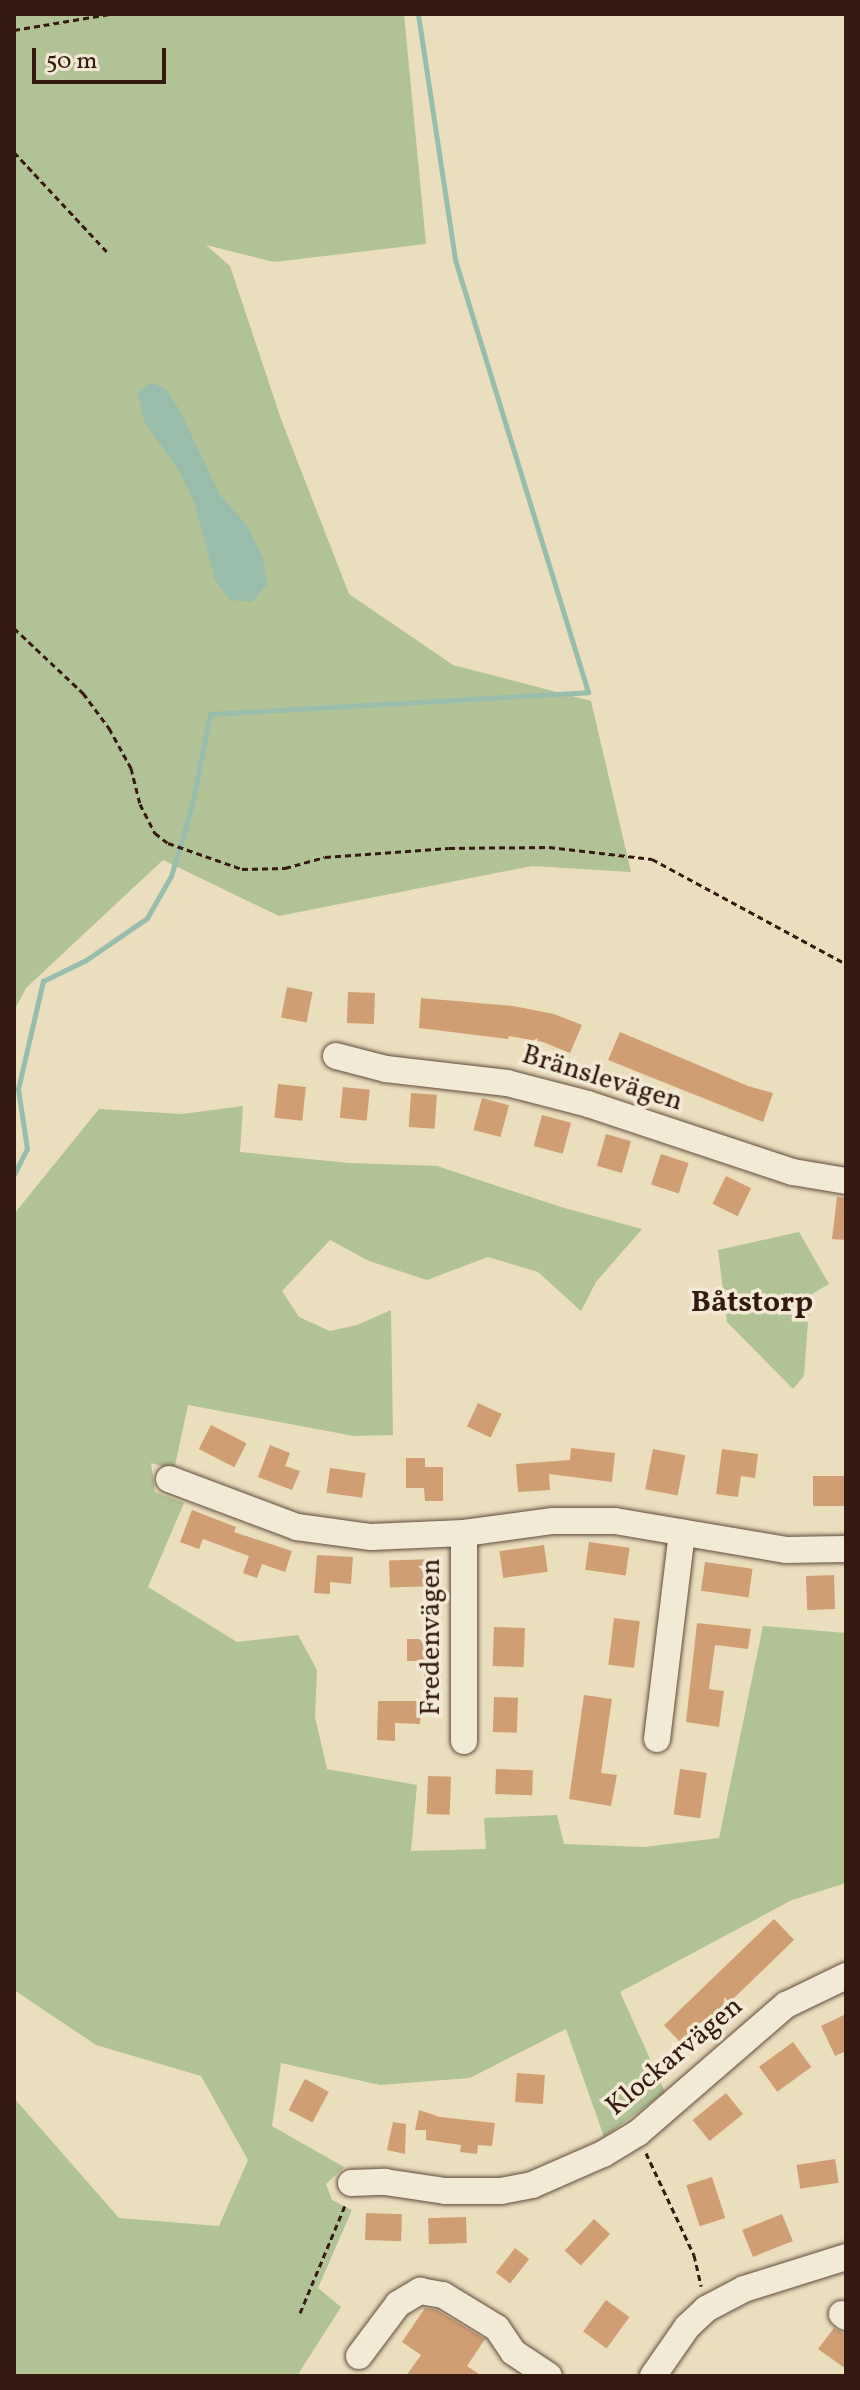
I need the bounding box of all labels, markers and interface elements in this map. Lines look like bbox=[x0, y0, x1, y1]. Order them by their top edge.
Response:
scale bar bbox=[36, 32, 170, 82]
text: 50 m bbox=[46, 45, 98, 79]
street label: Bränslevägen bbox=[518, 1039, 686, 1119]
district label: Båtstorp bbox=[691, 1285, 813, 1321]
street label: Fredenvägen bbox=[415, 1558, 449, 1716]
street label: Klockarvägen bbox=[600, 1990, 750, 2124]

